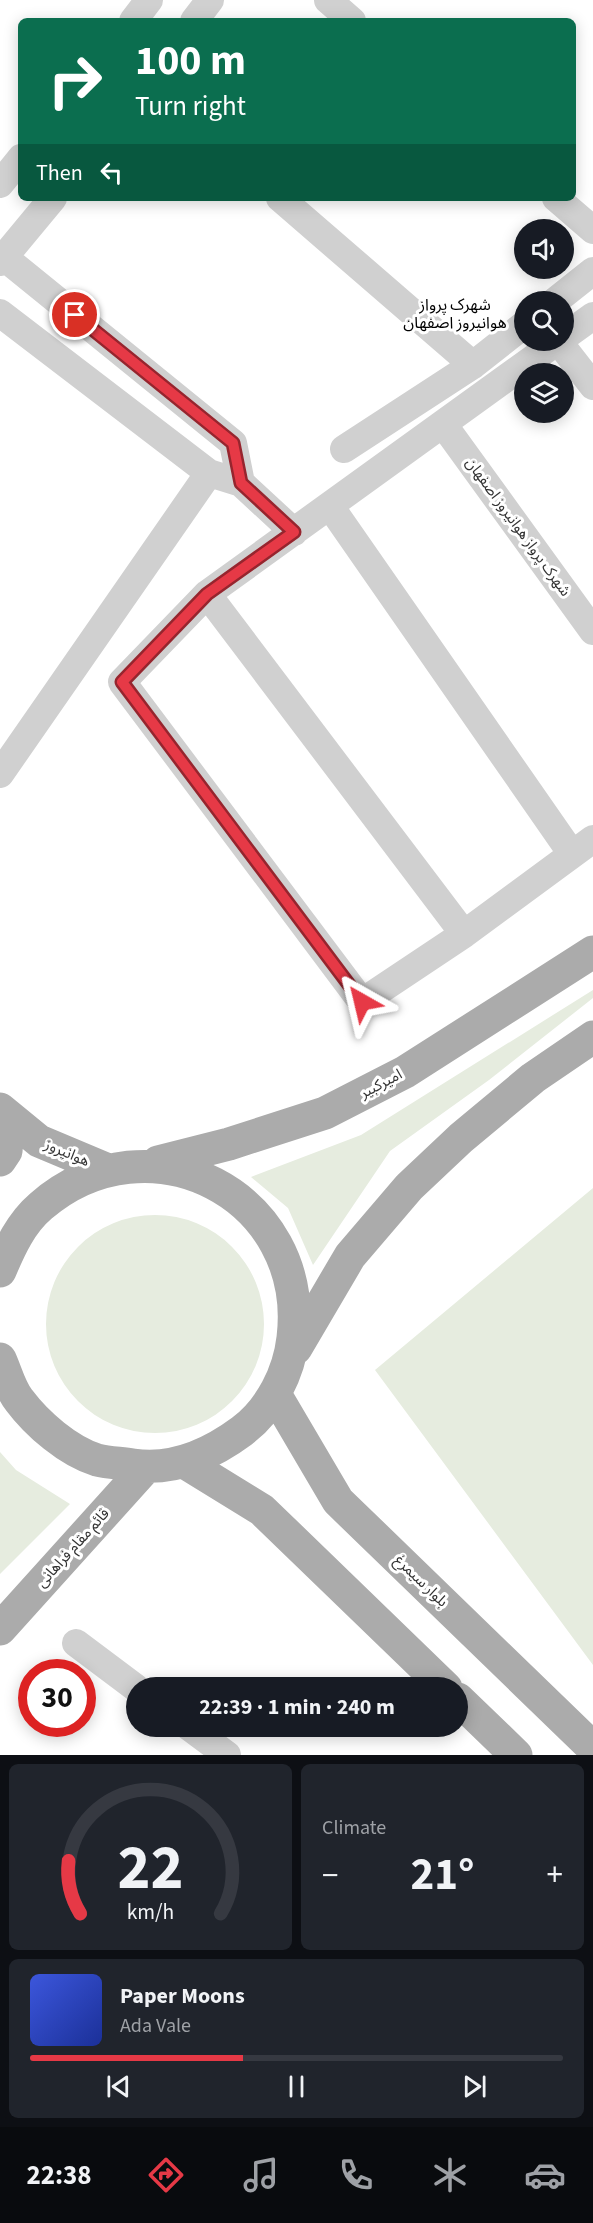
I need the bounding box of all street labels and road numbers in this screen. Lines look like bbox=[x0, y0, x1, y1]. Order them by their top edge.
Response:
street label: شهرک پرواز هوانیروز اصفهان bbox=[460, 453, 576, 601]
street label: امیرکبیر bbox=[355, 1064, 406, 1104]
street label: هوانیروز bbox=[40, 1134, 93, 1172]
street label: قائم مقام فراهانی bbox=[32, 1503, 115, 1592]
street label: بلوار سیمرغ bbox=[389, 1550, 452, 1613]

